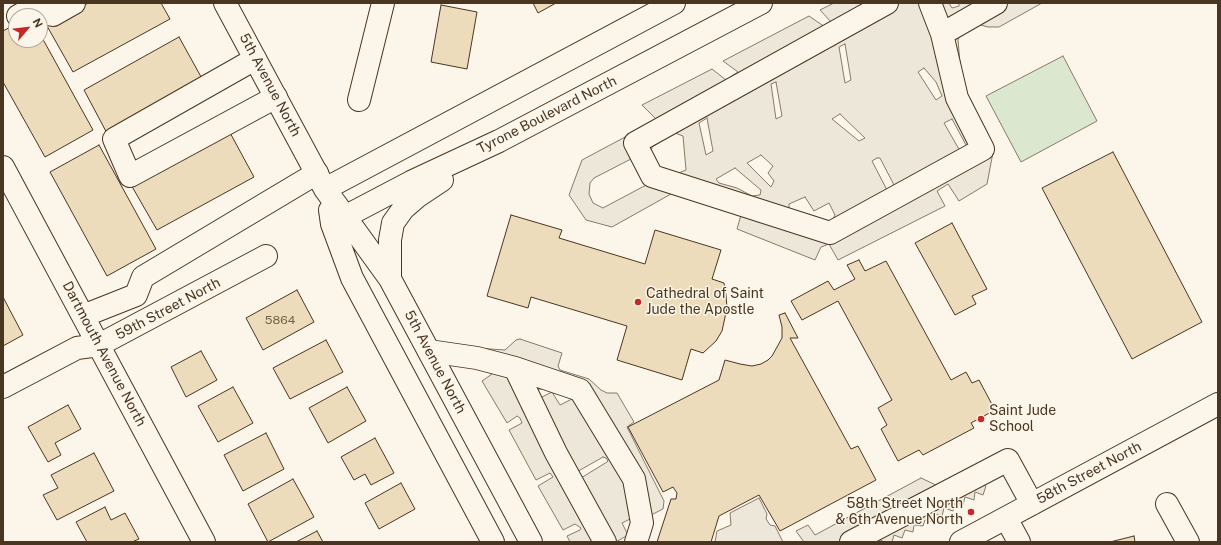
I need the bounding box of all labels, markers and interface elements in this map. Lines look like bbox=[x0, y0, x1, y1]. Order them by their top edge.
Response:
north arrow bbox=[8, 8, 48, 48]
text: N bbox=[30, 16, 45, 29]
street label: 5th Avenue North bbox=[236, 30, 304, 140]
street label: Tyrone Boulevard North bbox=[475, 73, 619, 157]
street label: 59th Street North bbox=[113, 274, 223, 344]
street label: Dartmouth Avenue North bbox=[59, 279, 149, 429]
place label: Cathedral of Saint Jude the Apostle bbox=[646, 286, 764, 318]
marker: Cathedral of Saint Jude the Apostle bbox=[633, 297, 643, 307]
street label: 5th Avenue North bbox=[401, 307, 469, 417]
house number: 5864 bbox=[265, 313, 295, 327]
place label: Saint Jude School bbox=[989, 403, 1056, 436]
marker: Saint Jude School bbox=[976, 414, 986, 424]
street label: 58th Street North bbox=[1034, 438, 1144, 508]
place label: 58th Street North & 6th Avenue North bbox=[835, 496, 963, 528]
marker: 58th Street North & 6th Avenue North bbox=[966, 507, 976, 517]

